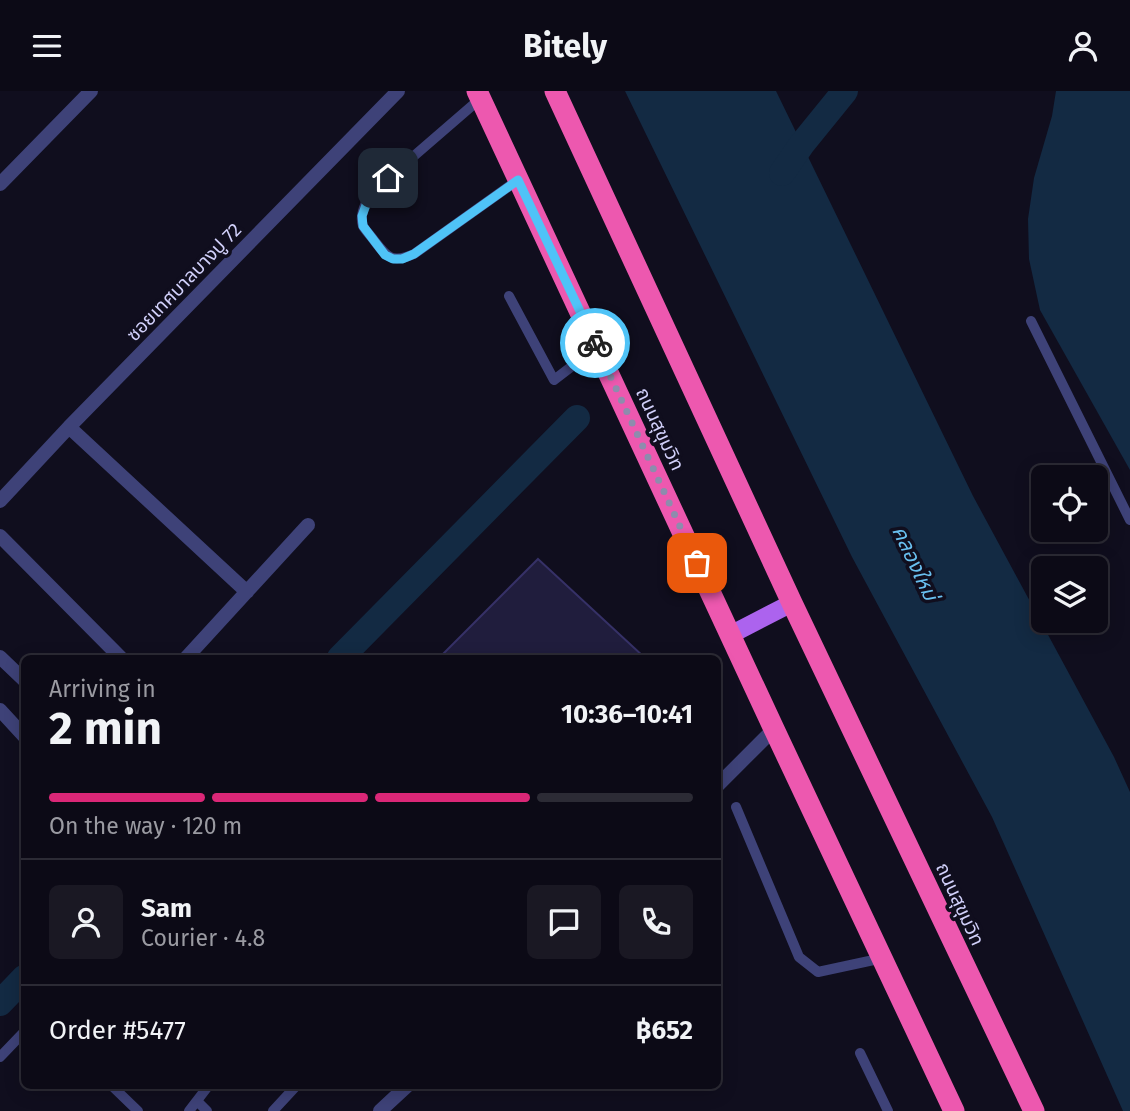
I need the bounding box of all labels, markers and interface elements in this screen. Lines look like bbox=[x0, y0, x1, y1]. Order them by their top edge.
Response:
icon: menu bbox=[28, 27, 66, 65]
text: Bitely bbox=[523, 27, 607, 65]
icon: person bbox=[1064, 27, 1102, 65]
pin bbox=[358, 148, 418, 208]
icon: home bbox=[369, 159, 407, 197]
street label: ซอยเทศบาลบางปู 72 bbox=[122, 218, 247, 347]
courier bbox=[560, 308, 630, 378]
icon: bike bbox=[576, 324, 614, 362]
street label: ถนนสุขุมวิท bbox=[631, 384, 689, 474]
map controls bbox=[1031, 465, 1108, 633]
button: locate bbox=[1031, 465, 1108, 542]
water label: คลองใหม่ bbox=[886, 521, 945, 607]
pin bbox=[667, 533, 727, 593]
icon: bag bbox=[678, 544, 716, 582]
button: layers bbox=[1031, 556, 1108, 633]
text: Arriving in bbox=[49, 675, 156, 703]
text: 10:36–10:41 bbox=[561, 699, 693, 730]
text: 2 min bbox=[49, 701, 162, 756]
text: On the way · 120 m bbox=[49, 812, 242, 840]
street label: ถนนสุขุมวิท bbox=[931, 859, 989, 949]
button: person bbox=[49, 885, 123, 959]
button: chat bbox=[527, 885, 601, 959]
button: phone bbox=[619, 885, 693, 959]
text: Sam bbox=[141, 893, 192, 924]
text: Courier · 4.8 bbox=[141, 924, 265, 952]
text: Order #5477 bbox=[49, 1015, 186, 1046]
text: ฿652 bbox=[636, 1015, 693, 1046]

